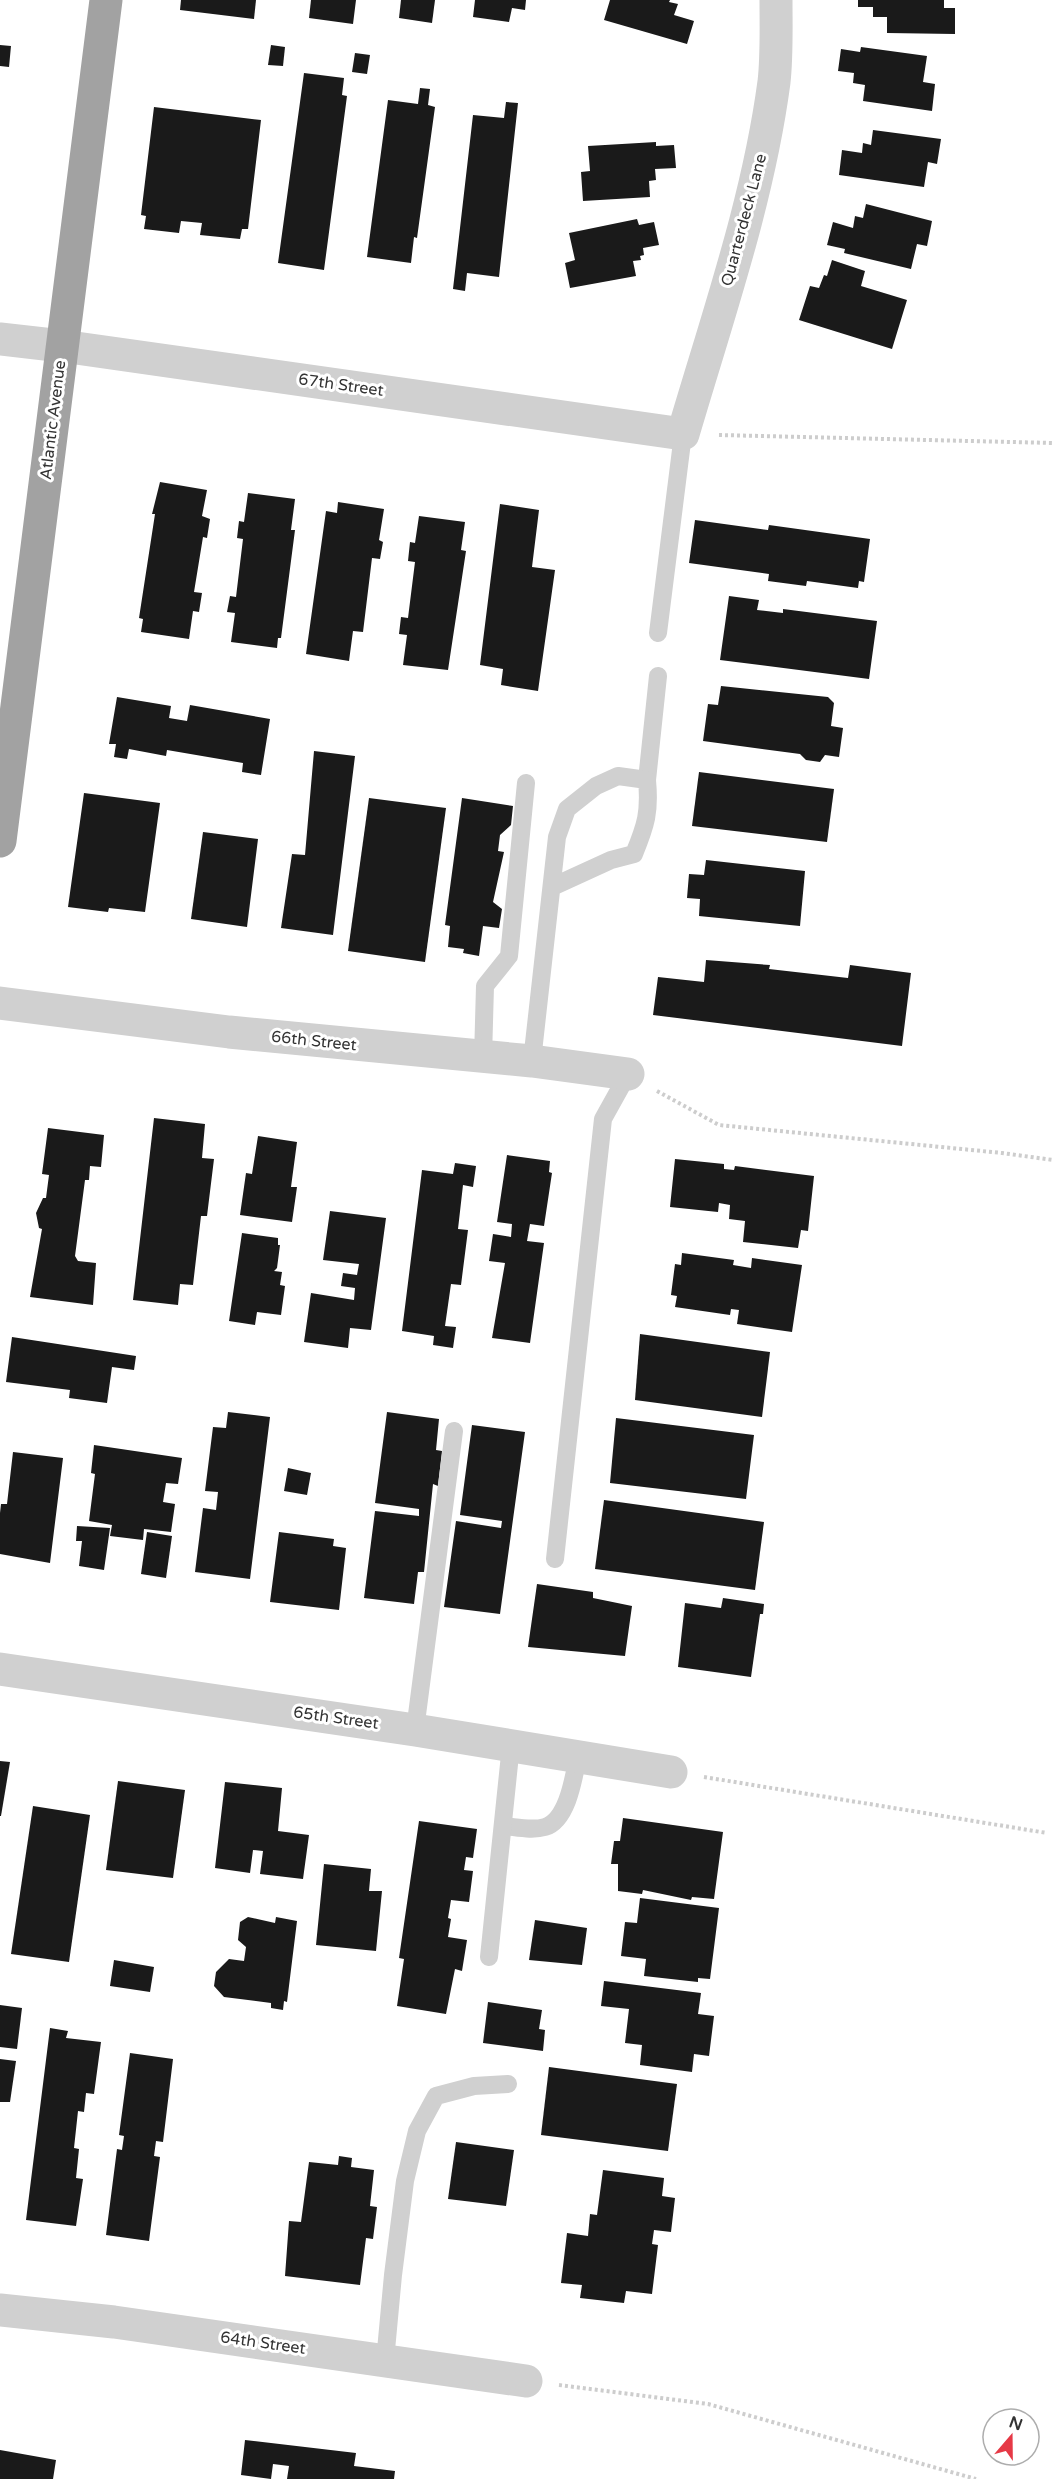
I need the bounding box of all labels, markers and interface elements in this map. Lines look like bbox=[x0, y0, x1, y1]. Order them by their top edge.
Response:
street label: Quarterdeck Lane bbox=[717, 152, 771, 288]
street label: Atlantic Avenue bbox=[36, 359, 70, 481]
street label: 67th Street bbox=[297, 369, 385, 401]
street label: 66th Street bbox=[270, 1027, 358, 1055]
street label: 65th Street bbox=[292, 1702, 380, 1734]
street label: 64th Street bbox=[219, 2327, 307, 2359]
north arrow bbox=[981, 2407, 1041, 2467]
text: N bbox=[1006, 2412, 1025, 2435]

